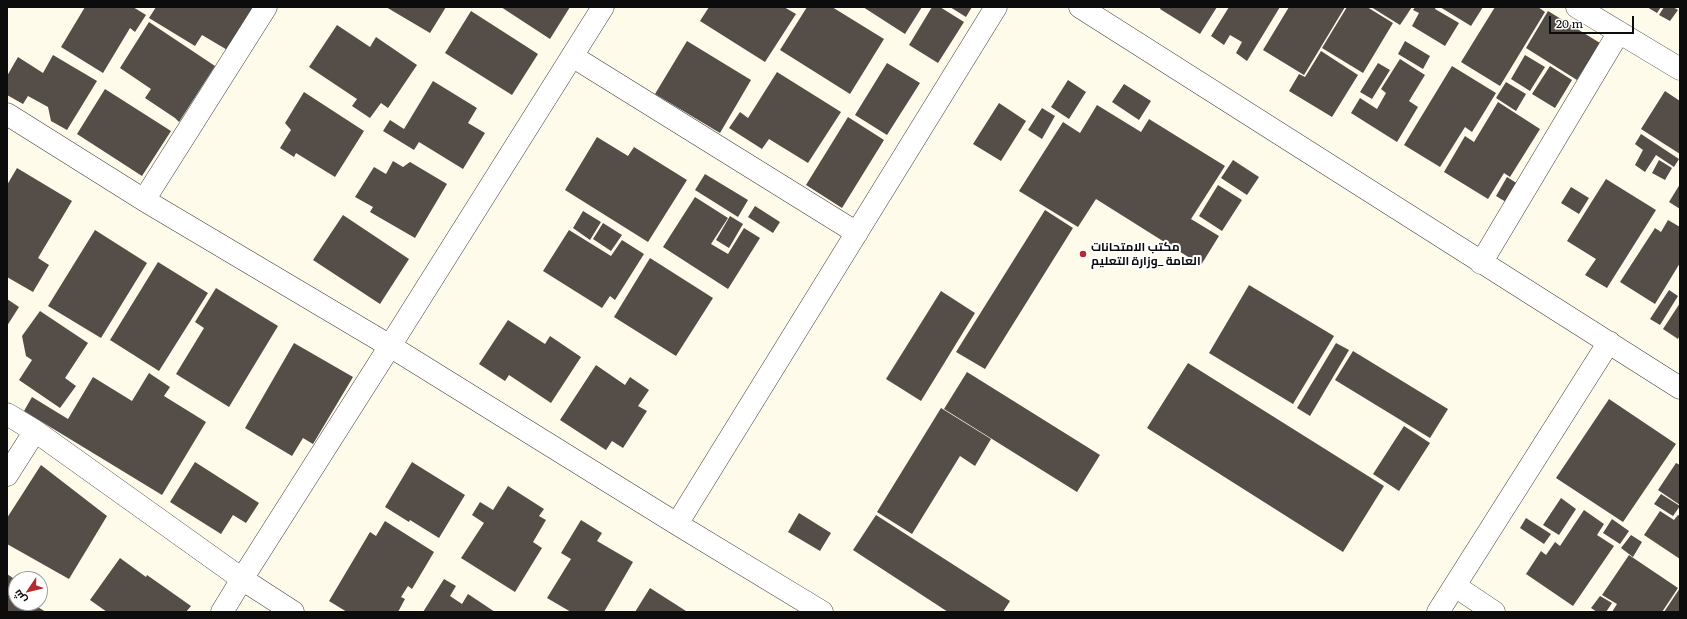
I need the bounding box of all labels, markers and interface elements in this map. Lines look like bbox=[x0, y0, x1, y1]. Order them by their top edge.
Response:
scale bar bbox=[1551, 8, 1636, 34]
text: 20 m bbox=[1556, 14, 1583, 32]
place label: مكتب الامتحانات العامة _وزارة التعليم bbox=[1091, 240, 1201, 268]
marker: مكتب الامتحانات العامة _وزارة التعليم bbox=[1078, 249, 1088, 259]
north arrow bbox=[8, 571, 48, 611]
text: ش bbox=[8, 587, 30, 608]

